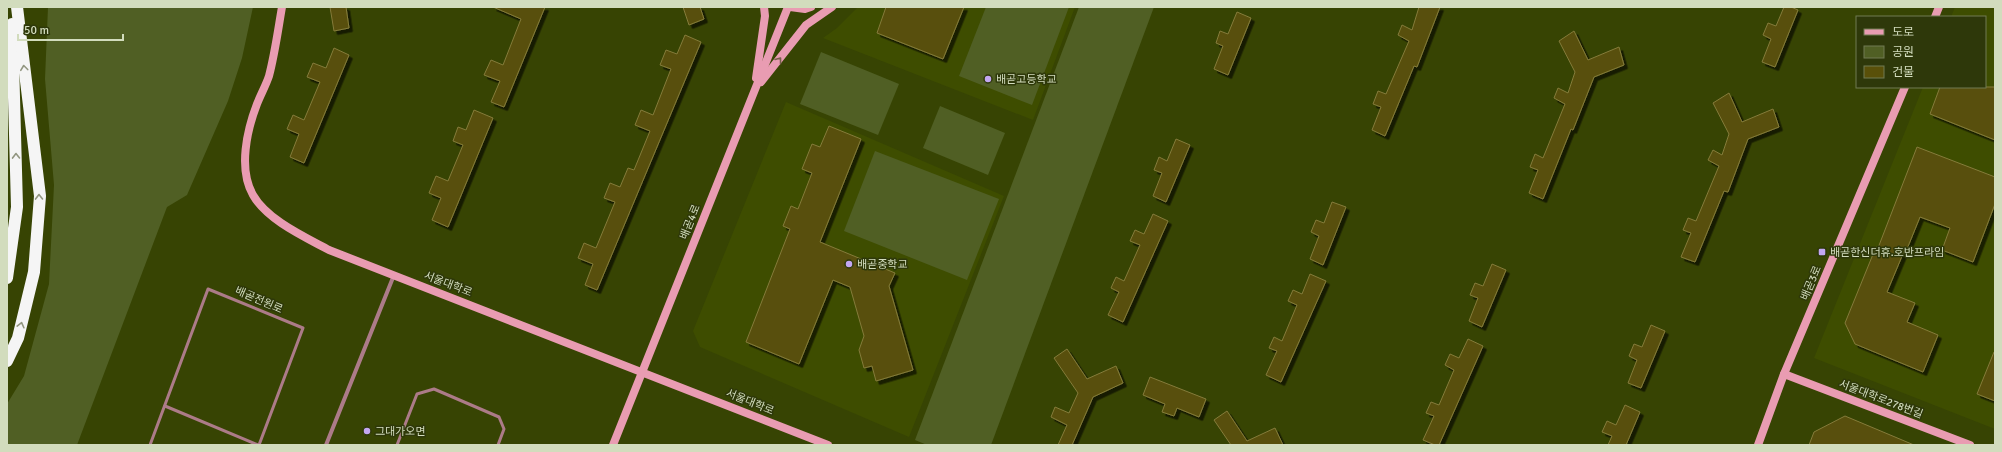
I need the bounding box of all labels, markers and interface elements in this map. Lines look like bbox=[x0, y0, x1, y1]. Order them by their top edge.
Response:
scale bar bbox=[18, 16, 123, 42]
legend bbox=[1856, 16, 1986, 88]
text: 50 m bbox=[24, 23, 49, 38]
text: 도로 bbox=[1892, 25, 1914, 40]
text: 공원 bbox=[1892, 45, 1914, 60]
one-way arrow bbox=[774, 57, 781, 64]
one-way arrow bbox=[20, 65, 29, 71]
text: 건물 bbox=[1892, 65, 1914, 80]
place label: 배곧고등학교 bbox=[996, 73, 1057, 86]
marker: 배곧고등학교 bbox=[983, 74, 993, 84]
one-way arrow bbox=[11, 153, 20, 159]
one-way arrow bbox=[35, 194, 43, 200]
street label: 배곧4로 bbox=[677, 203, 703, 241]
place label: 배곧한신더휴.호반프라임 bbox=[1830, 246, 1944, 259]
marker: 배곧한신더휴.호반프라임 bbox=[1817, 247, 1827, 257]
place label: 배곧중학교 bbox=[857, 258, 908, 271]
marker: 배곧중학교 bbox=[844, 259, 854, 269]
street label: 배곧3로 bbox=[1798, 264, 1824, 302]
street label: 서울대학로 bbox=[422, 269, 474, 299]
street label: 배곧전원로 bbox=[233, 284, 285, 316]
one-way arrow bbox=[16, 322, 25, 329]
street label: 서울대학로278번길 bbox=[1837, 377, 1925, 421]
street label: 서울대학로 bbox=[724, 386, 776, 418]
place label: 그대가오면 bbox=[375, 425, 426, 438]
marker: 그대가오면 bbox=[362, 426, 372, 436]

